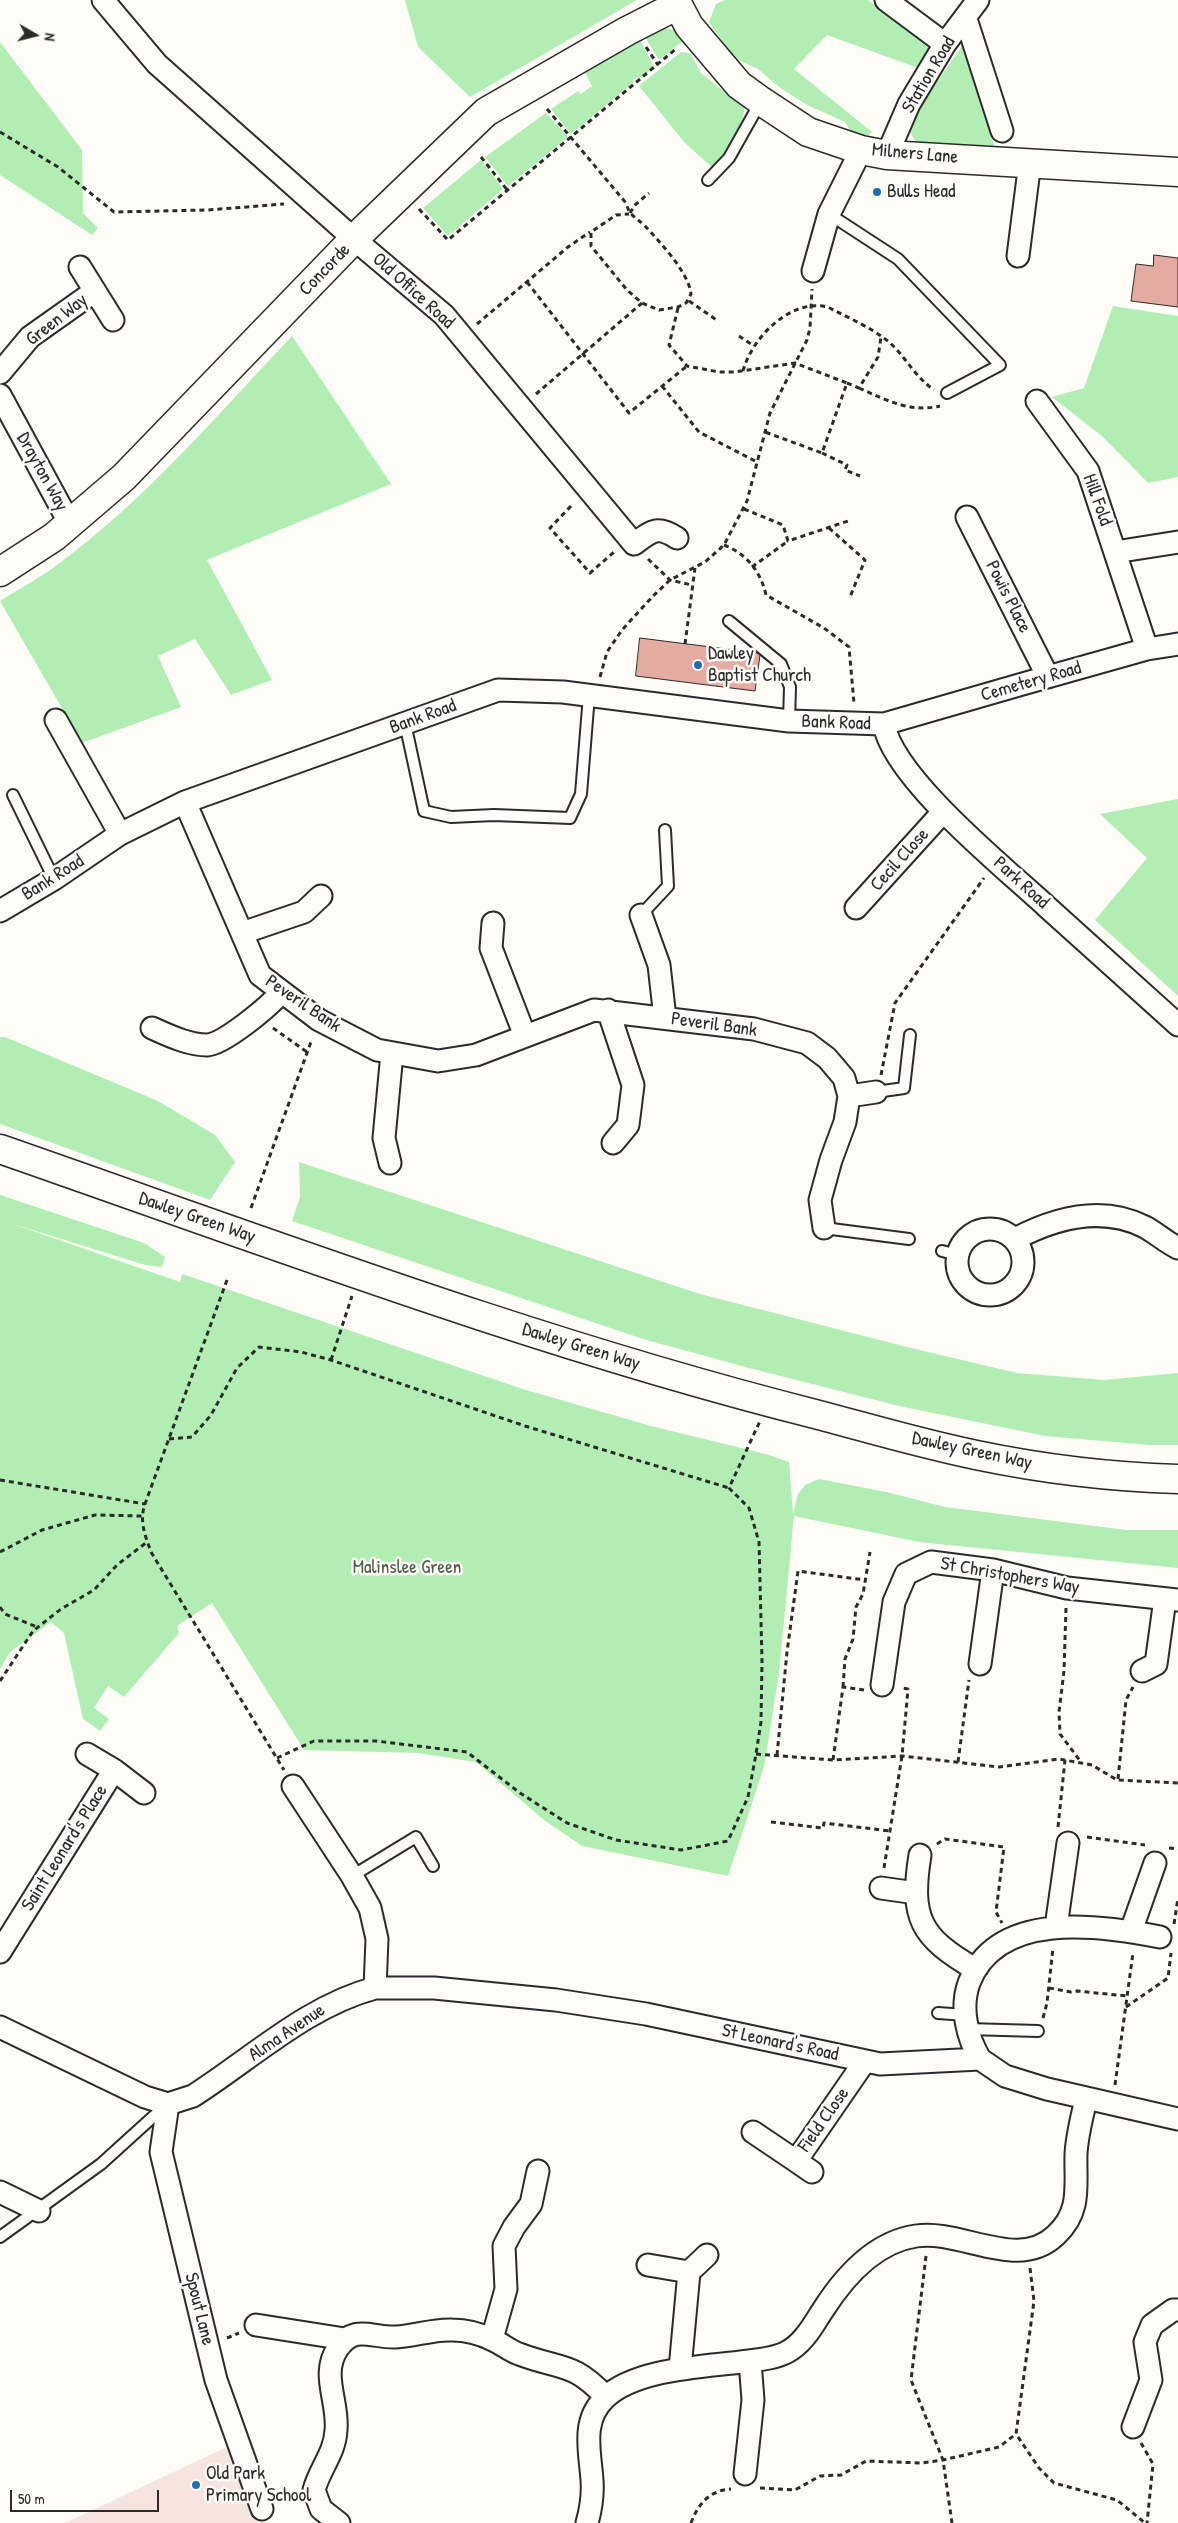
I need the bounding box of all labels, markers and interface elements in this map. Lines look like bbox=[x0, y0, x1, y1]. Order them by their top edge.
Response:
north arrow bbox=[10, 10, 60, 60]
text: N bbox=[40, 32, 60, 42]
street label: Station Road bbox=[897, 33, 961, 117]
street label: Milners Lane bbox=[871, 139, 959, 169]
place label: Bulls Head bbox=[887, 181, 955, 203]
marker: Bulls Head bbox=[871, 186, 883, 198]
street label: Concorde bbox=[295, 239, 355, 301]
street label: Old Office Road bbox=[367, 248, 459, 334]
street label: Green Way bbox=[22, 289, 92, 351]
street label: Drayton Way bbox=[11, 429, 73, 515]
street label: Hill Fold bbox=[1077, 471, 1117, 529]
street label: Powis Place bbox=[980, 557, 1036, 637]
place label: Dawley Baptist Church bbox=[708, 643, 811, 687]
street label: Cemetery Road bbox=[978, 657, 1084, 707]
marker: Dawley Baptist Church bbox=[692, 659, 704, 671]
street label: Bank Road bbox=[387, 694, 459, 740]
street label: Bank Road bbox=[801, 710, 871, 736]
street label: Cecil Close bbox=[866, 824, 934, 896]
street label: Bank Road bbox=[18, 850, 88, 906]
street label: Park Road bbox=[988, 852, 1054, 914]
street label: Peveril Bank bbox=[261, 970, 345, 1038]
street label: Peveril Bank bbox=[670, 1008, 758, 1042]
street label: Dawley Green Way bbox=[136, 1187, 258, 1249]
street label: Dawley Green Way bbox=[519, 1318, 643, 1376]
street label: Dawley Green Way bbox=[910, 1427, 1034, 1475]
street label: St Christophers Way bbox=[939, 1553, 1081, 1599]
park label: Malinslee Green bbox=[353, 1557, 461, 1579]
street label: Saint Leonard's Place bbox=[17, 1781, 113, 1915]
street label: Alma Avenue bbox=[244, 1999, 330, 2067]
street label: St Leonard's Road bbox=[720, 2020, 840, 2066]
street label: Field Close bbox=[794, 2083, 854, 2157]
street label: Spout Lane bbox=[179, 2270, 219, 2348]
place label: Old Park Primary School bbox=[206, 2463, 311, 2507]
marker: Old Park Primary School bbox=[190, 2479, 202, 2491]
scale bar bbox=[12, 2480, 161, 2512]
text: 50 m bbox=[18, 2488, 45, 2509]

